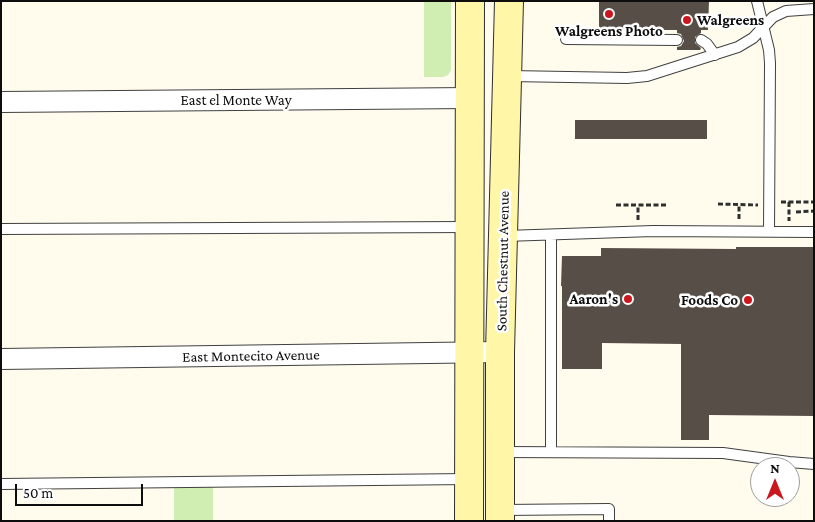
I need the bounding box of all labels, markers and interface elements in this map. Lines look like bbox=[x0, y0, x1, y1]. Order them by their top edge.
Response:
marker: Walgreens Photo bbox=[603, 8, 615, 20]
place label: Walgreens bbox=[697, 11, 764, 29]
marker: Walgreens bbox=[681, 14, 693, 26]
place label: Walgreens Photo bbox=[555, 22, 663, 40]
street label: East el Monte Way bbox=[180, 91, 292, 109]
street label: South Chestnut Avenue bbox=[493, 191, 513, 331]
place label: Aaron's bbox=[569, 290, 618, 308]
place label: Foods Co bbox=[681, 291, 738, 309]
marker: Aaron's bbox=[622, 293, 634, 305]
marker: Foods Co bbox=[742, 294, 754, 306]
street label: East Montecito Avenue bbox=[182, 346, 320, 366]
north arrow bbox=[750, 457, 800, 507]
text: N bbox=[770, 460, 780, 476]
scale bar bbox=[18, 474, 145, 506]
text: 50 m bbox=[23, 485, 53, 501]

